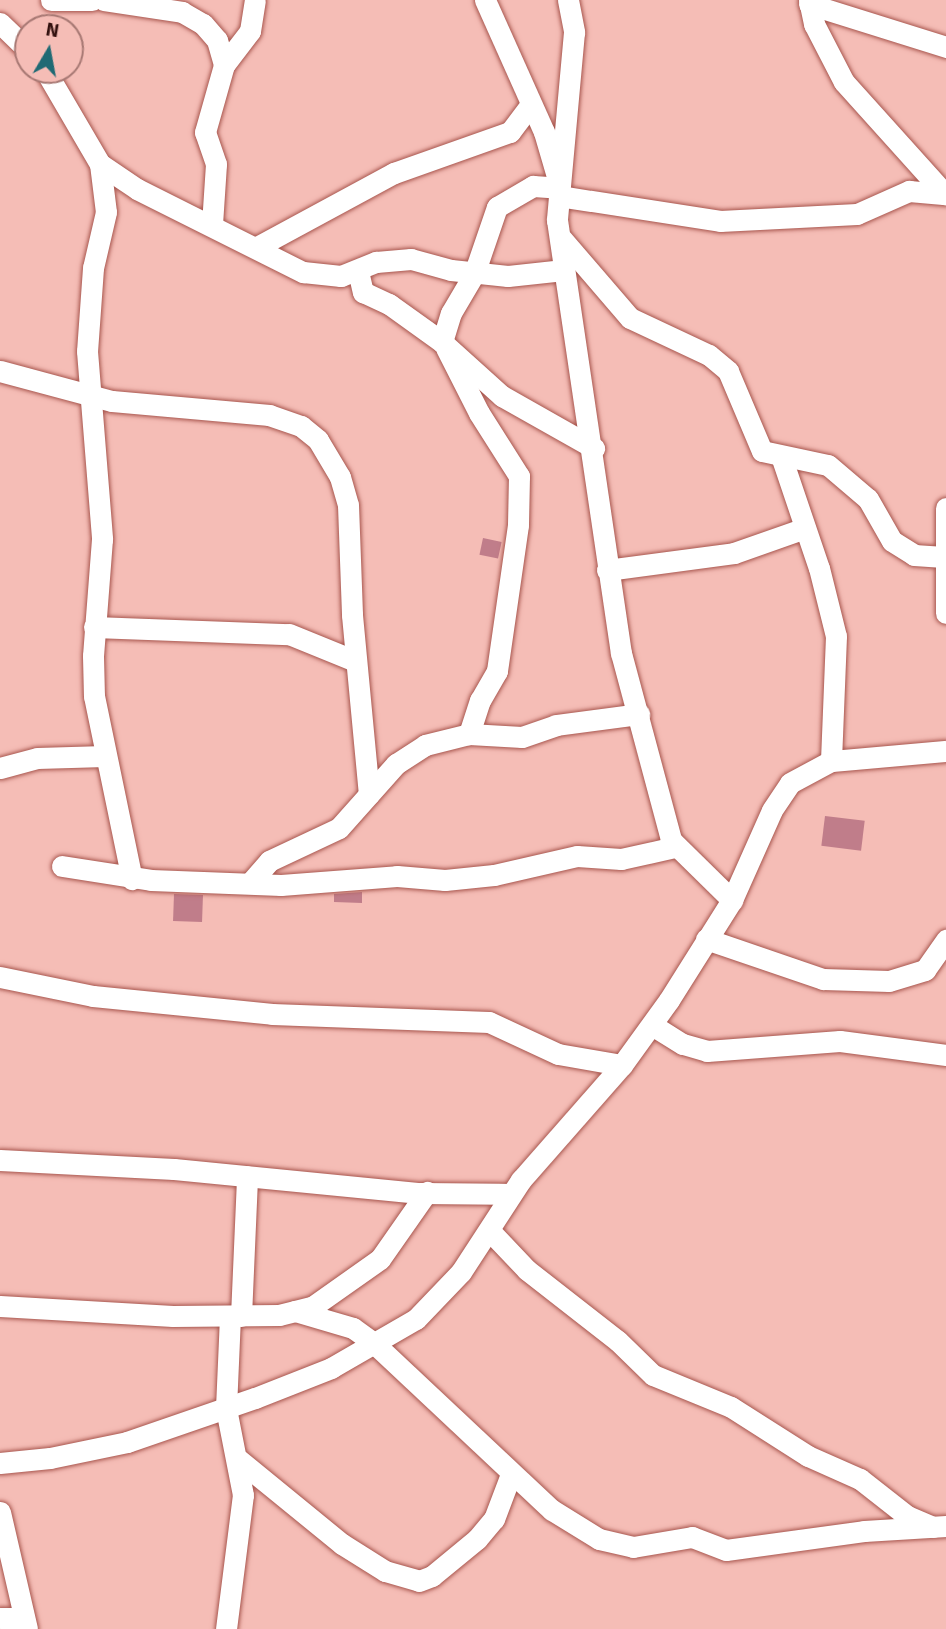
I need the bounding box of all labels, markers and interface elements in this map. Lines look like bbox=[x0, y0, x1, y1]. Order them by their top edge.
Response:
north arrow bbox=[14, 14, 84, 84]
text: N bbox=[44, 17, 61, 43]

